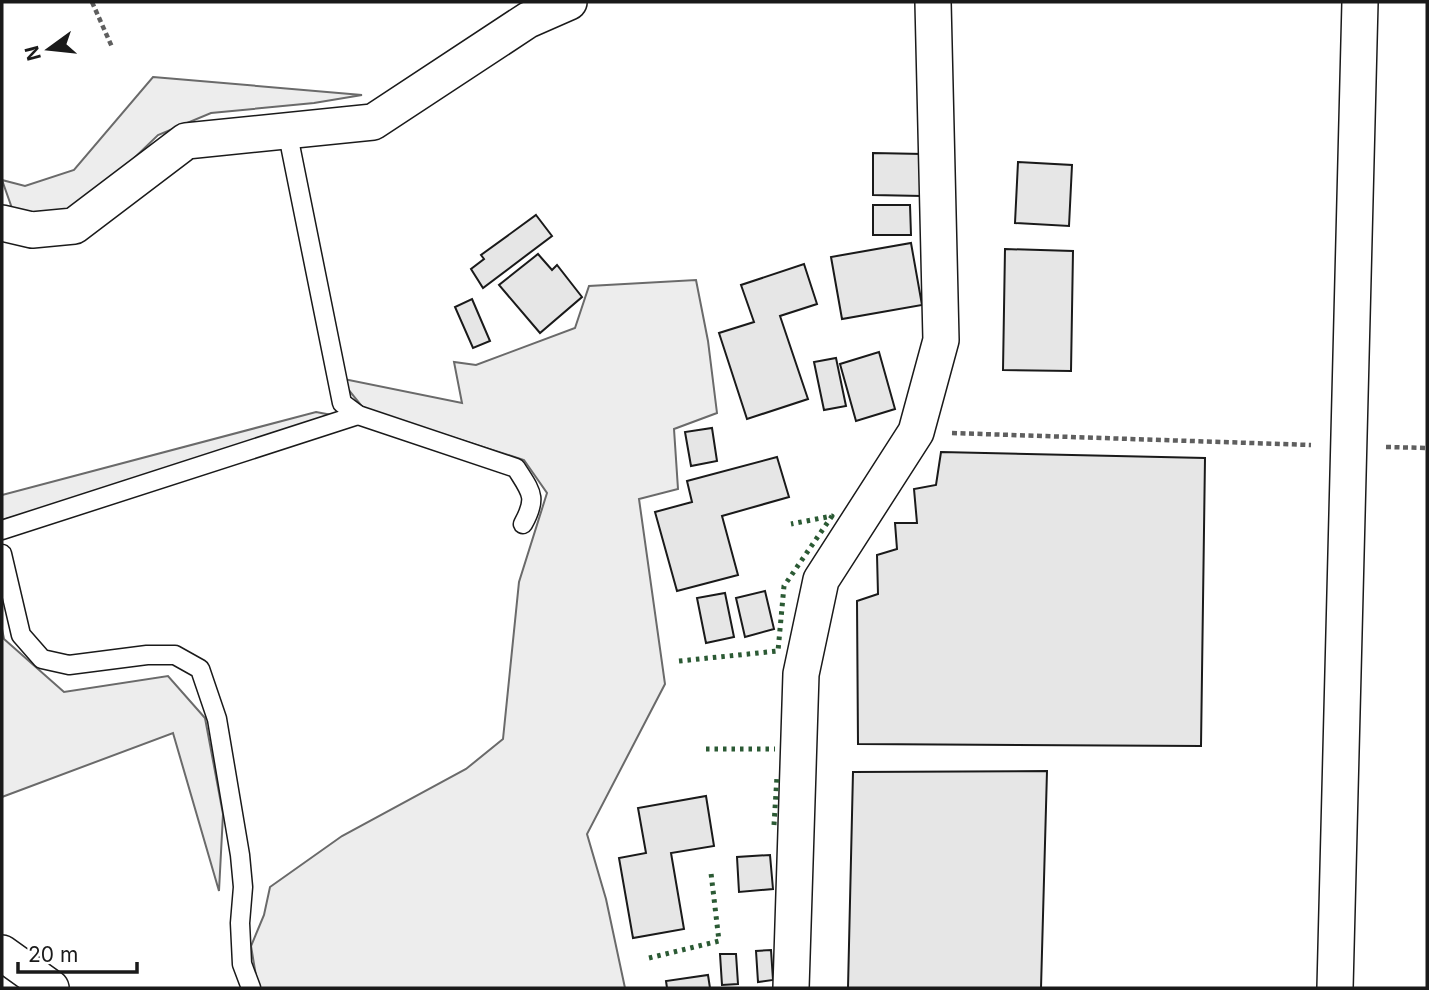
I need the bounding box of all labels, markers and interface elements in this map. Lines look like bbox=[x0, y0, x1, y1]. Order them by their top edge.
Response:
north arrow bbox=[14, 14, 84, 84]
text: N bbox=[20, 43, 46, 63]
scale bar bbox=[18, 930, 136, 974]
text: 20 m bbox=[28, 942, 78, 967]

